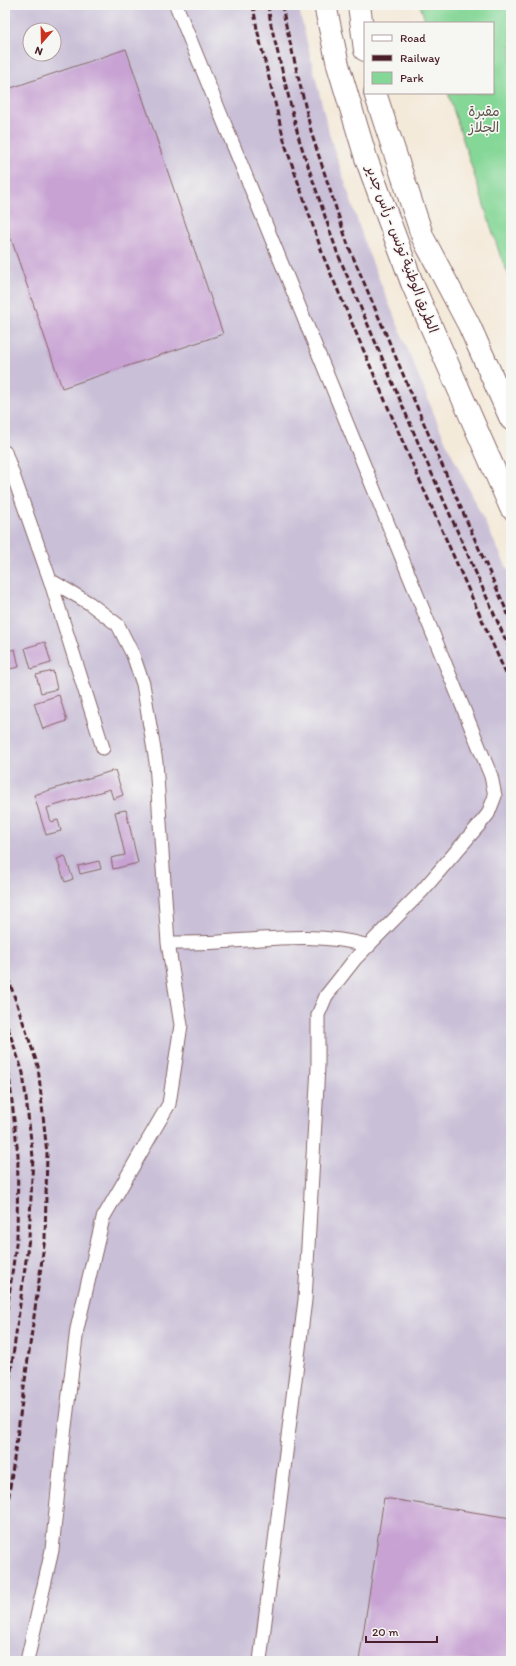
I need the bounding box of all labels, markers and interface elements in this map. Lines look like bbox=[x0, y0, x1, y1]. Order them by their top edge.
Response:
north arrow bbox=[22, 22, 62, 62]
legend bbox=[364, 22, 494, 94]
text: Road bbox=[400, 31, 426, 45]
text: N bbox=[33, 44, 44, 58]
text: Railway bbox=[400, 51, 440, 65]
text: Park bbox=[400, 71, 424, 85]
park label: مقبرة الجلاز bbox=[468, 103, 500, 136]
street label: الطريق الوطنية تونس - رأس جدير bbox=[362, 162, 442, 335]
scale bar bbox=[366, 1618, 437, 1644]
text: 20 m bbox=[372, 1625, 399, 1639]

